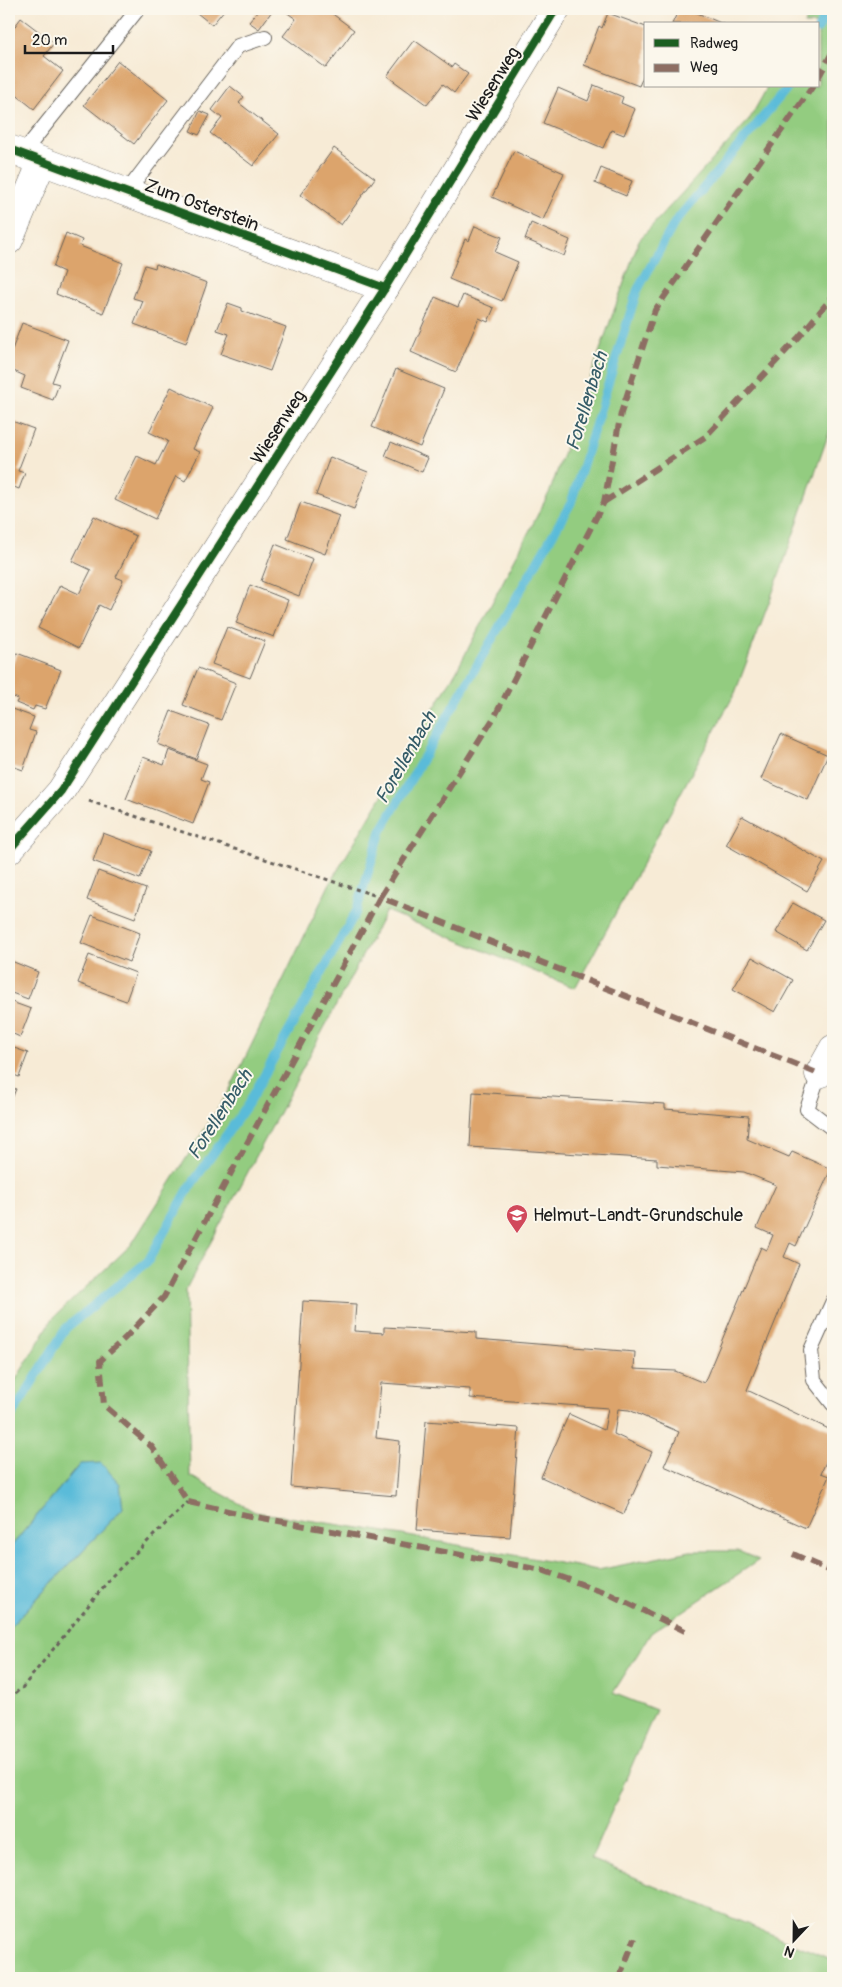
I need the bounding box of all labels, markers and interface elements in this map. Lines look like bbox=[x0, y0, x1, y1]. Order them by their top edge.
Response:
scale bar bbox=[25, 22, 112, 54]
legend bbox=[644, 22, 820, 88]
text: 20 m bbox=[32, 31, 67, 50]
text: Radweg bbox=[690, 34, 738, 53]
street label: Wiesenweg bbox=[461, 42, 526, 126]
text: Weg bbox=[690, 58, 718, 77]
street label: Zum Osterstein bbox=[141, 174, 262, 237]
water label: Forellenbach bbox=[561, 348, 614, 454]
street label: Wiesenweg bbox=[246, 386, 311, 469]
water label: Forellenbach bbox=[370, 706, 442, 808]
water label: Forellenbach bbox=[182, 1064, 258, 1164]
school or university icon: Helmut-Landt-Grundschule bbox=[505, 1203, 529, 1234]
place label: Helmut-Landt-Grundschule bbox=[533, 1204, 743, 1227]
north arrow bbox=[770, 1914, 820, 1964]
text: N bbox=[782, 1942, 797, 1961]

